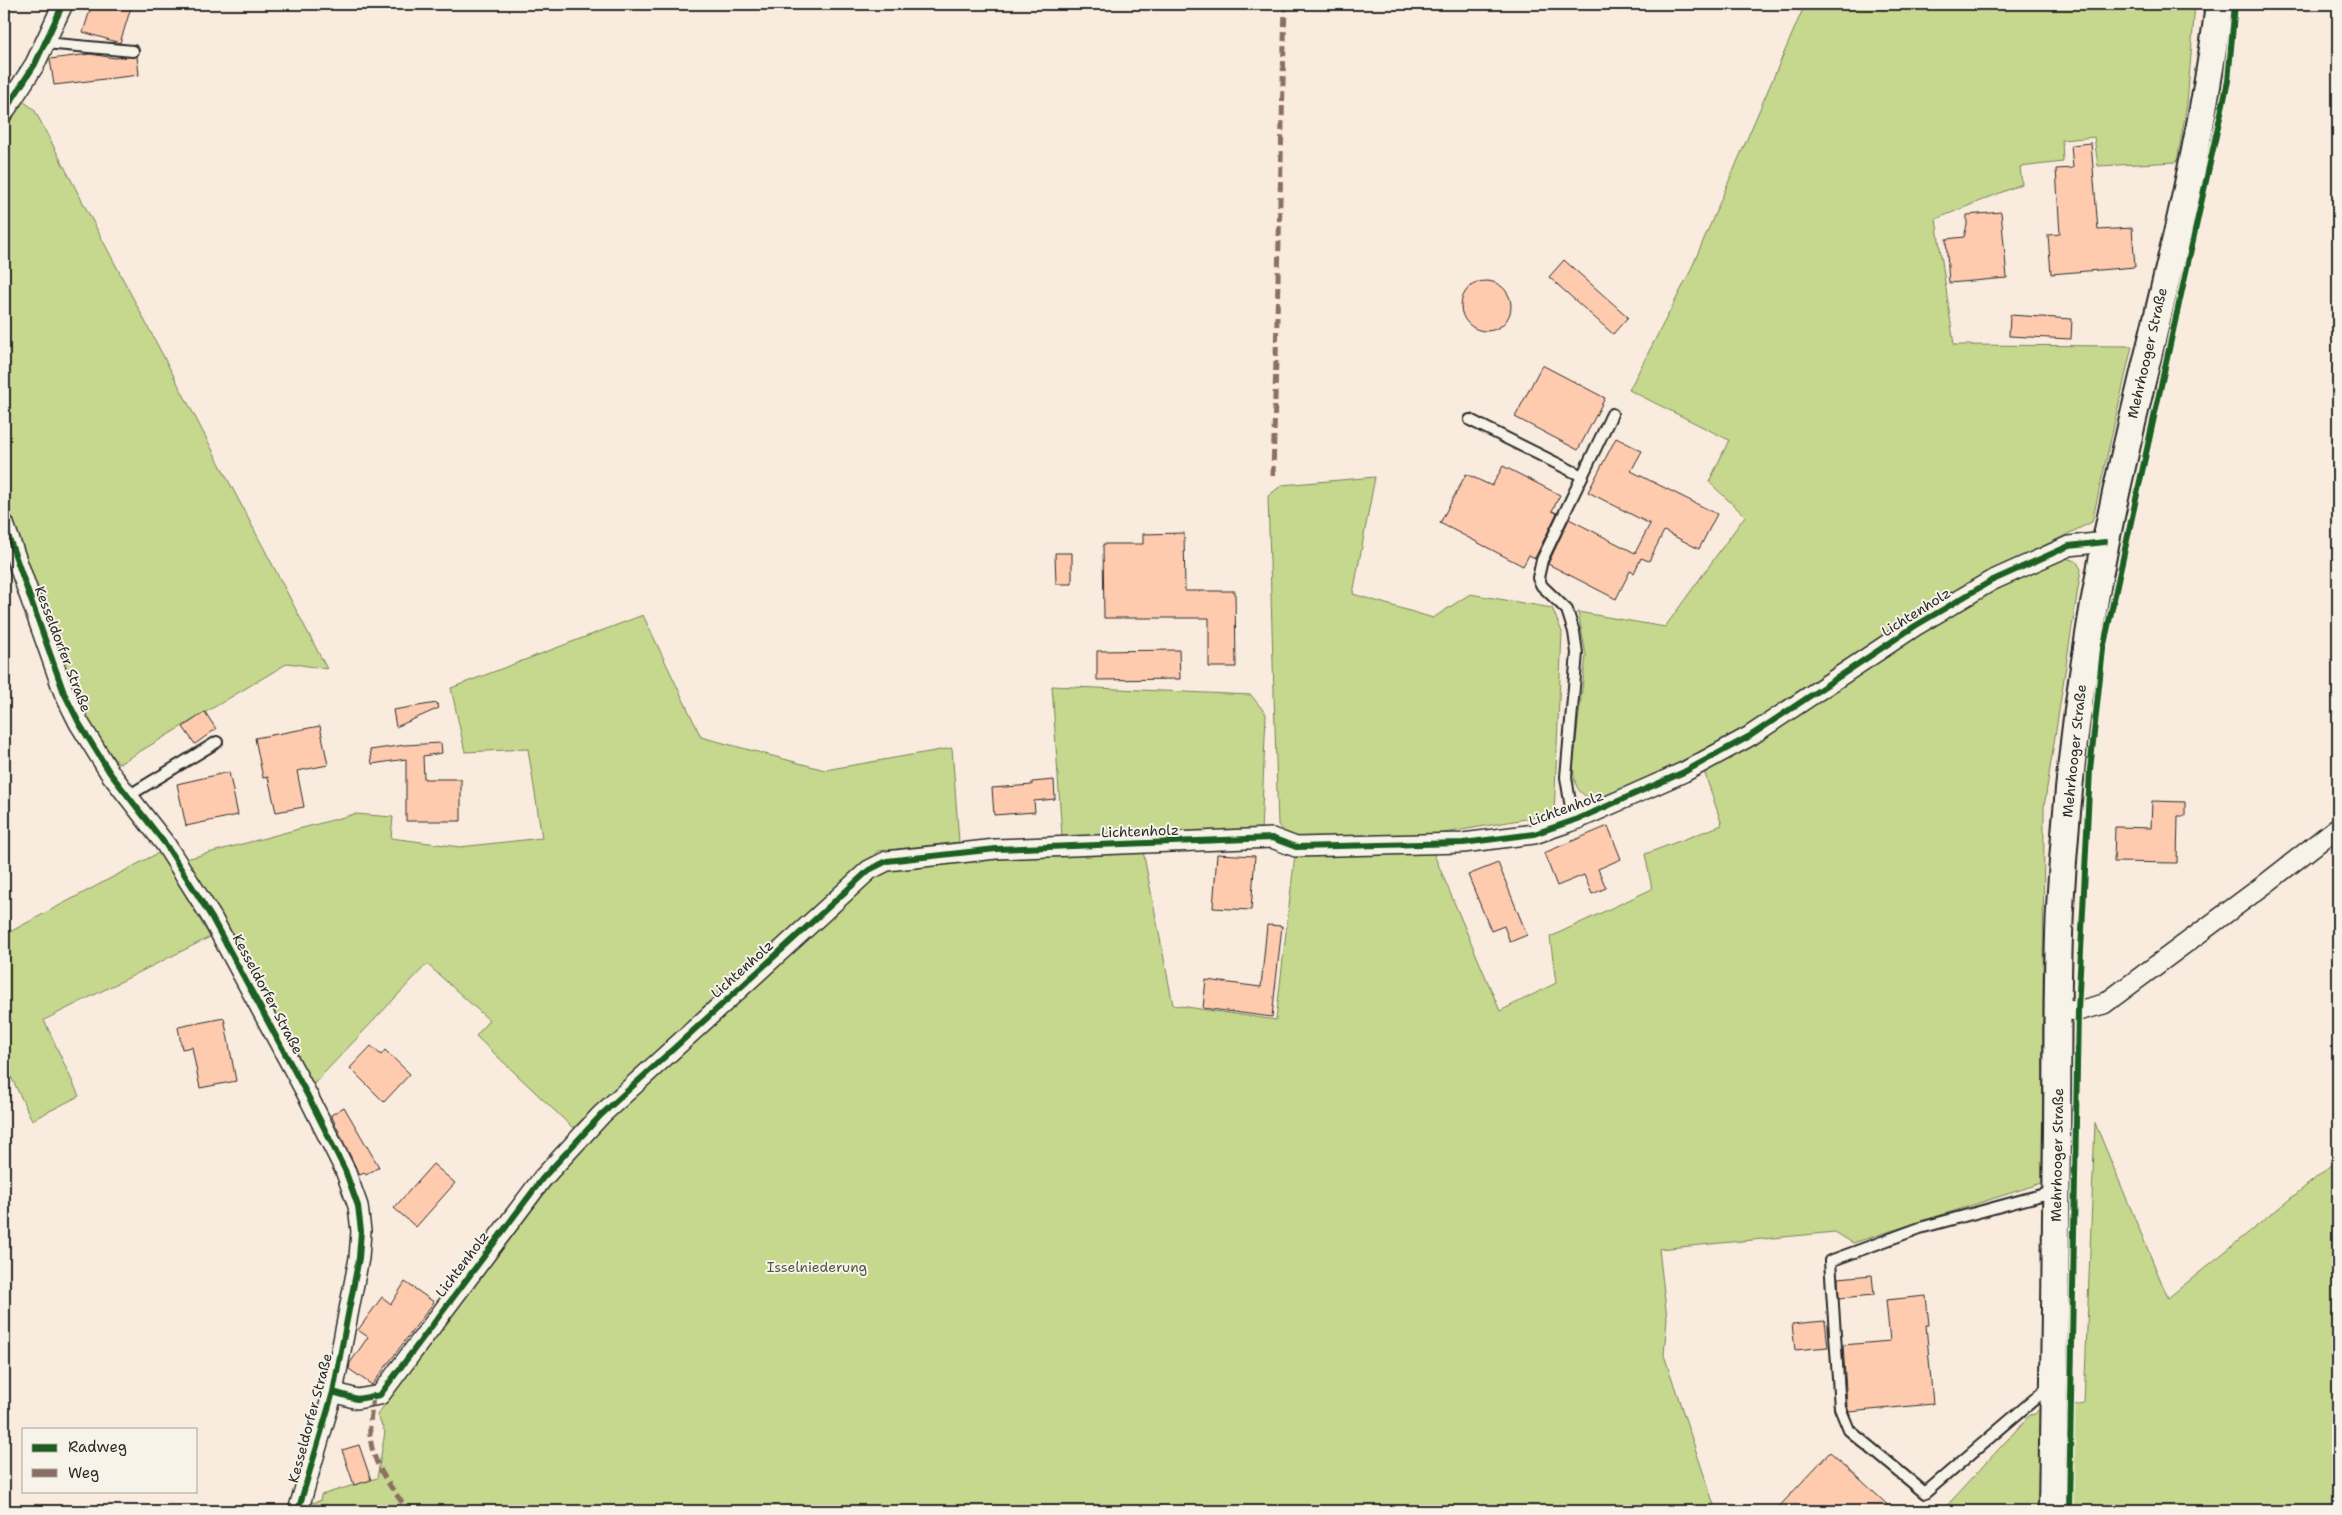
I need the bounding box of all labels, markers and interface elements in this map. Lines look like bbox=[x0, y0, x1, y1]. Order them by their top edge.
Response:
street label: Mehrhooger Straße bbox=[2123, 286, 2171, 420]
street label: Kesseldorfer Straße bbox=[31, 584, 95, 715]
street label: Lichtenholz bbox=[1878, 584, 1954, 640]
street label: Mehrhooger Straße bbox=[2058, 683, 2090, 818]
street label: Lichtenholz bbox=[1526, 786, 1606, 830]
street label: Lichtenholz bbox=[1101, 821, 1179, 841]
street label: Kesseldorfer Straße bbox=[229, 931, 307, 1057]
street label: Lichtenholz bbox=[707, 936, 777, 1002]
street label: Mehrhooger Straße bbox=[2047, 1088, 2067, 1222]
street label: Lichtenholz bbox=[431, 1227, 493, 1301]
park label: Isselniederung bbox=[767, 1258, 867, 1276]
street label: Kesseldorfer Straße bbox=[284, 1351, 336, 1485]
legend bbox=[22, 1428, 198, 1492]
text: Radweg bbox=[68, 1437, 127, 1457]
text: Weg bbox=[68, 1463, 99, 1483]

